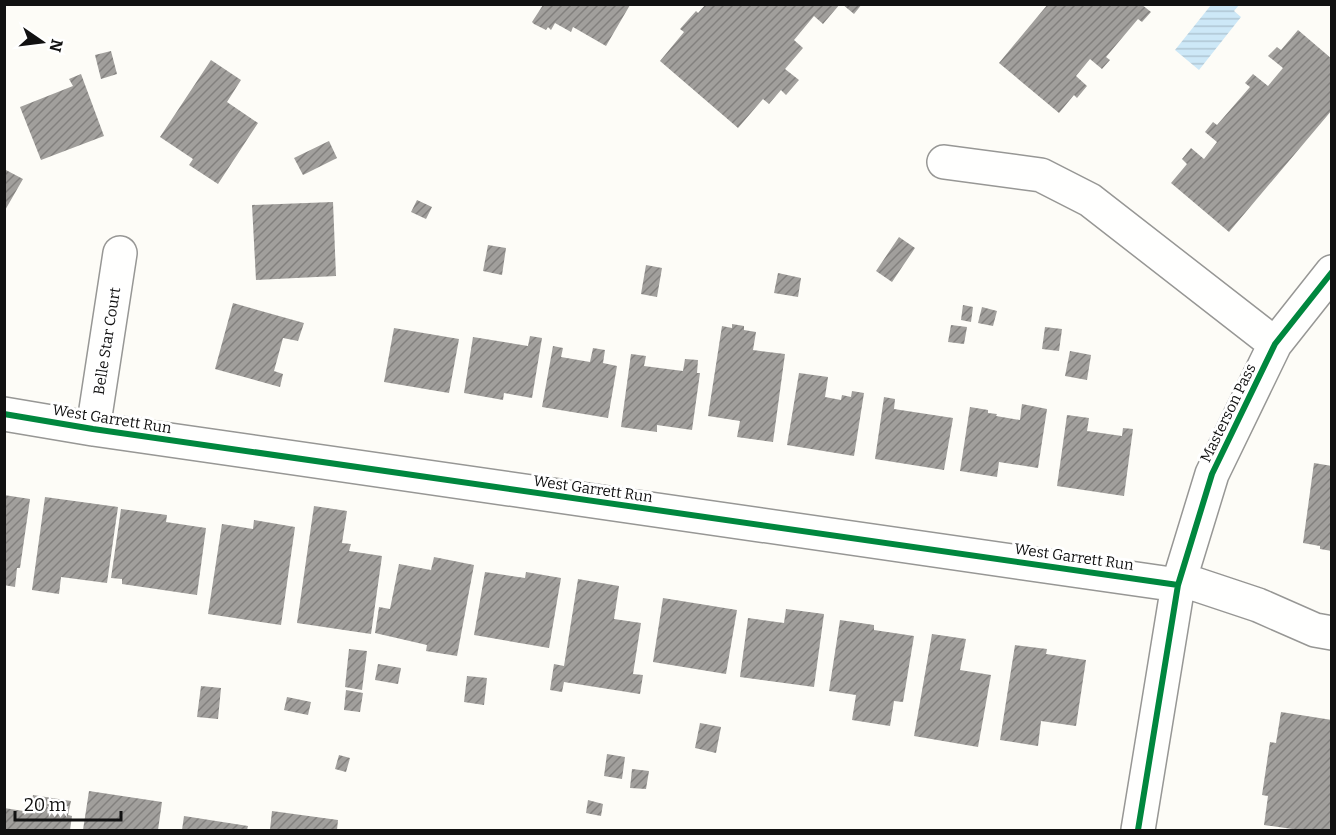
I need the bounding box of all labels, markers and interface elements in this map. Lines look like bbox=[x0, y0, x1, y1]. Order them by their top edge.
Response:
north arrow bbox=[12, 12, 72, 72]
text: N bbox=[45, 37, 67, 54]
street label: Belle Star Court bbox=[90, 285, 124, 396]
street label: Masterson Pass bbox=[1196, 361, 1260, 465]
street label: West Garrett Run bbox=[51, 401, 173, 437]
street label: West Garrett Run bbox=[532, 472, 654, 506]
street label: West Garrett Run bbox=[1013, 540, 1135, 574]
scale bar bbox=[15, 784, 122, 822]
text: 20 m bbox=[24, 794, 66, 816]

